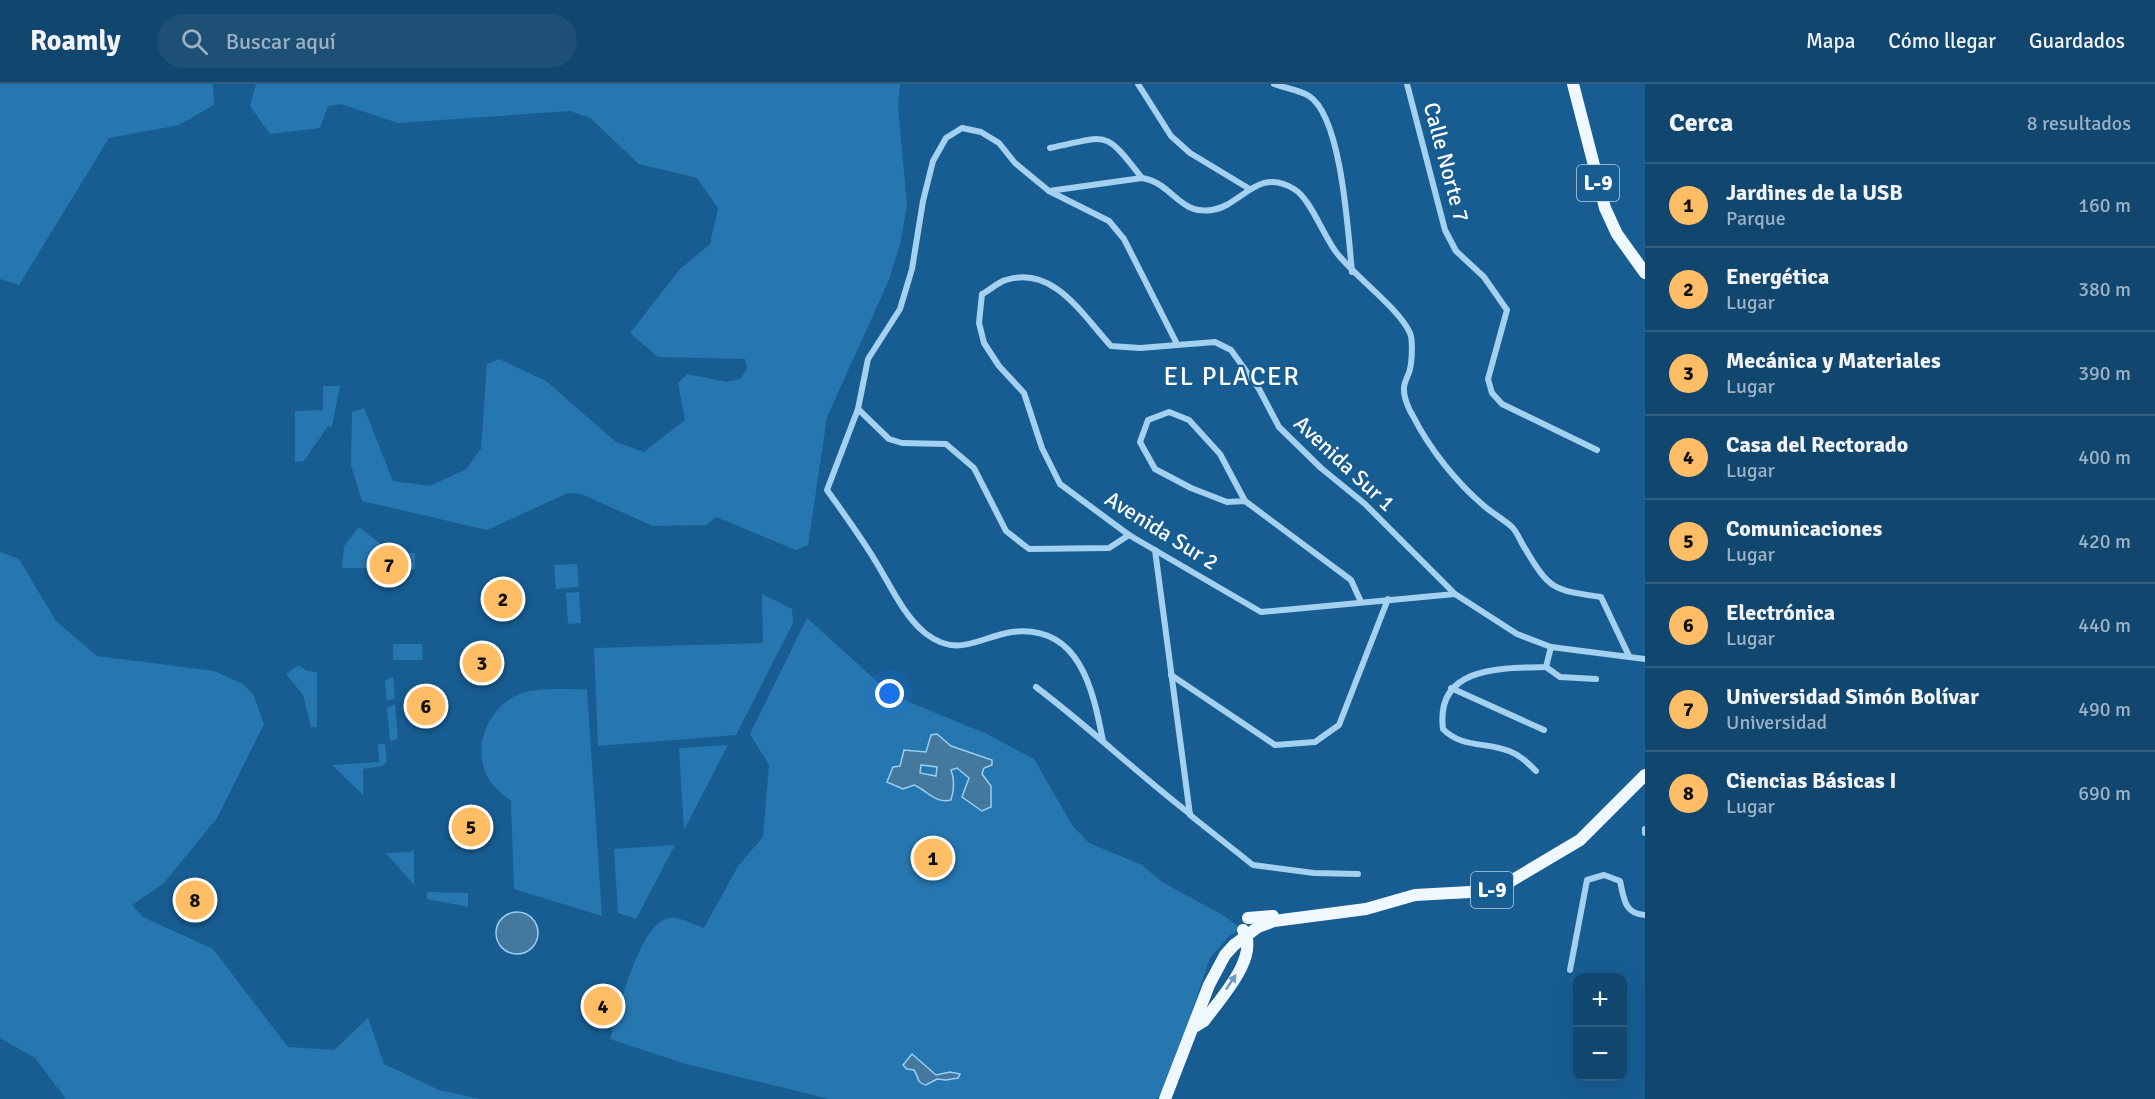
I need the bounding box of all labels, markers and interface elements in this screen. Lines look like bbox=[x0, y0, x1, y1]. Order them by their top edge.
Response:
search box bbox=[157, 14, 577, 68]
text: Roamly bbox=[30, 24, 121, 58]
icon: search bbox=[178, 25, 211, 58]
text: Buscar aquí bbox=[226, 28, 336, 55]
text: Mapa bbox=[1806, 28, 1855, 54]
text: Cómo llegar bbox=[1888, 28, 1996, 54]
text: Guardados bbox=[2029, 28, 2125, 54]
street label: Calle Norte 7 bbox=[1418, 99, 1475, 225]
text: Cerca bbox=[1669, 107, 1733, 139]
text: 8 resultados bbox=[2027, 111, 2131, 136]
road number: L-9 bbox=[1577, 165, 1619, 201]
text: Jardines de la USB bbox=[1726, 179, 1903, 206]
text: 1 bbox=[1683, 193, 1694, 218]
text: 160 m bbox=[2078, 193, 2131, 218]
text: Parque bbox=[1726, 206, 1786, 231]
text: Energética bbox=[1726, 263, 1829, 290]
text: 2 bbox=[1683, 277, 1694, 302]
text: 380 m bbox=[2078, 277, 2131, 302]
text: Lugar bbox=[1726, 290, 1775, 315]
text: Mecánica y Materiales bbox=[1726, 347, 1941, 374]
district label: EL PLACER bbox=[1164, 361, 1300, 393]
text: 3 bbox=[1683, 361, 1694, 386]
text: 390 m bbox=[2078, 361, 2131, 386]
text: Lugar bbox=[1726, 374, 1775, 399]
street label: Avenida Sur 1 bbox=[1288, 410, 1401, 517]
text: Casa del Rectorado bbox=[1726, 431, 1908, 458]
text: 4 bbox=[1683, 445, 1694, 470]
text: 400 m bbox=[2078, 445, 2131, 470]
text: Lugar bbox=[1726, 458, 1775, 483]
street label: Avenida Sur 2 bbox=[1100, 485, 1223, 576]
text: Comunicaciones bbox=[1726, 515, 1882, 542]
text: 5 bbox=[1683, 529, 1694, 554]
text: 420 m bbox=[2078, 529, 2131, 554]
pin: 7 bbox=[370, 542, 408, 588]
text: Lugar bbox=[1726, 542, 1775, 567]
pin: 2 bbox=[484, 576, 522, 622]
text: Electrónica bbox=[1726, 599, 1835, 626]
text: 6 bbox=[1683, 613, 1694, 638]
text: 440 m bbox=[2078, 613, 2131, 638]
text: Lugar bbox=[1726, 626, 1775, 651]
pin: 3 bbox=[462, 640, 502, 686]
your location bbox=[875, 679, 904, 708]
text: Universidad Simón Bolívar bbox=[1726, 683, 1979, 710]
pin: 6 bbox=[406, 684, 446, 728]
text: 7 bbox=[1683, 697, 1694, 722]
text: 490 m bbox=[2078, 697, 2131, 722]
text: Universidad bbox=[1726, 710, 1827, 735]
text: Ciencias Básicas I bbox=[1726, 767, 1896, 794]
text: 8 bbox=[1683, 781, 1694, 806]
text: 690 m bbox=[2078, 781, 2131, 806]
text: Lugar bbox=[1726, 794, 1775, 819]
pin: 5 bbox=[452, 804, 490, 850]
pin: 1 bbox=[914, 836, 952, 880]
road number: L-9 bbox=[1471, 872, 1513, 908]
pin: 8 bbox=[176, 878, 214, 922]
map controls bbox=[1573, 973, 1627, 1081]
button: + bbox=[1573, 973, 1627, 1027]
one-way arrow bbox=[1225, 975, 1237, 991]
pin: 4 bbox=[584, 984, 622, 1028]
button: − bbox=[1573, 1027, 1627, 1081]

